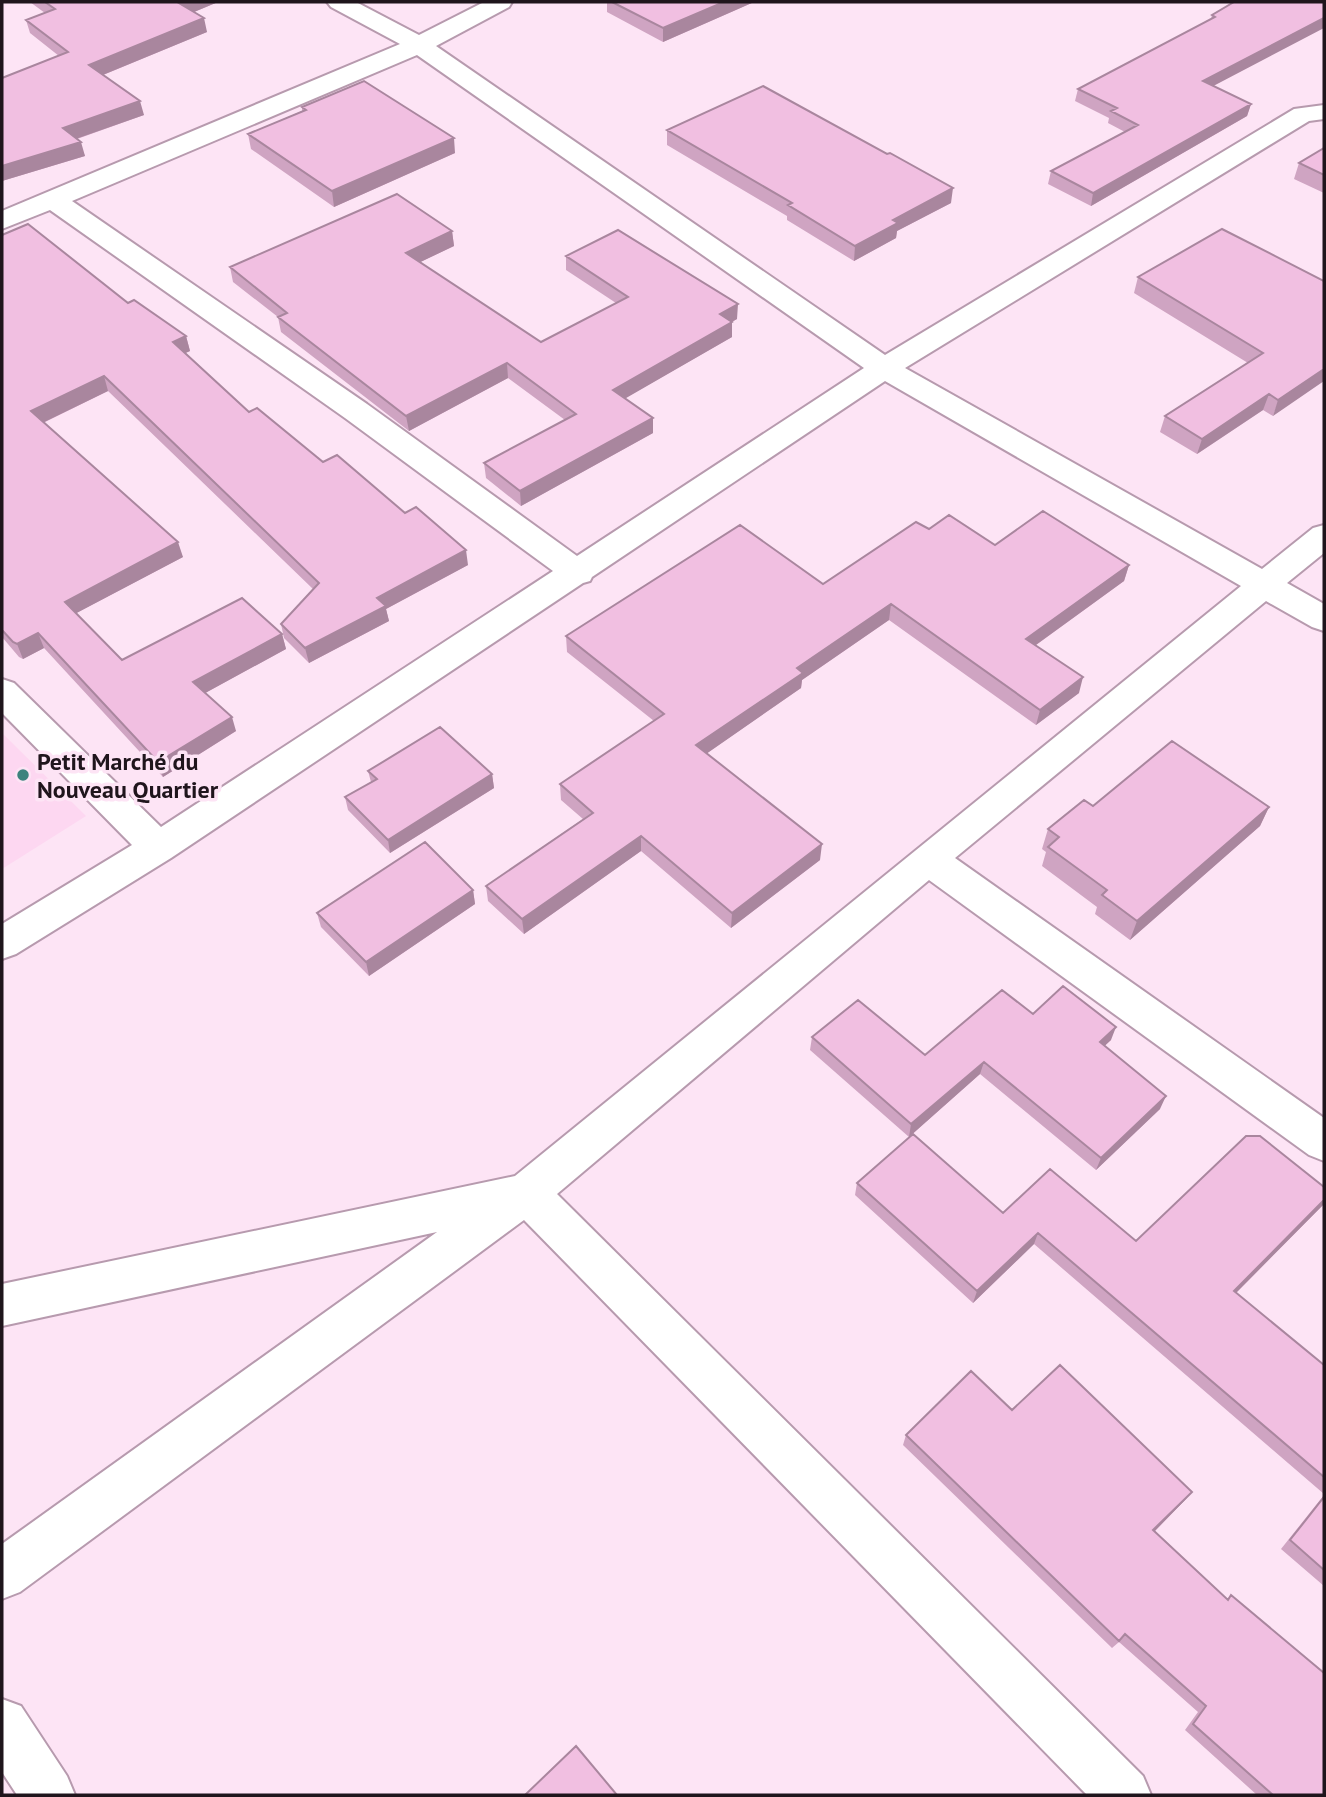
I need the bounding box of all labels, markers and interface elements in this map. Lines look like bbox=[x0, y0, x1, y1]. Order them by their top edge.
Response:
place label: Petit Marché du Nouveau Quartier bbox=[37, 746, 219, 805]
marker: Petit Marché du Nouveau Quartier bbox=[15, 767, 31, 783]

